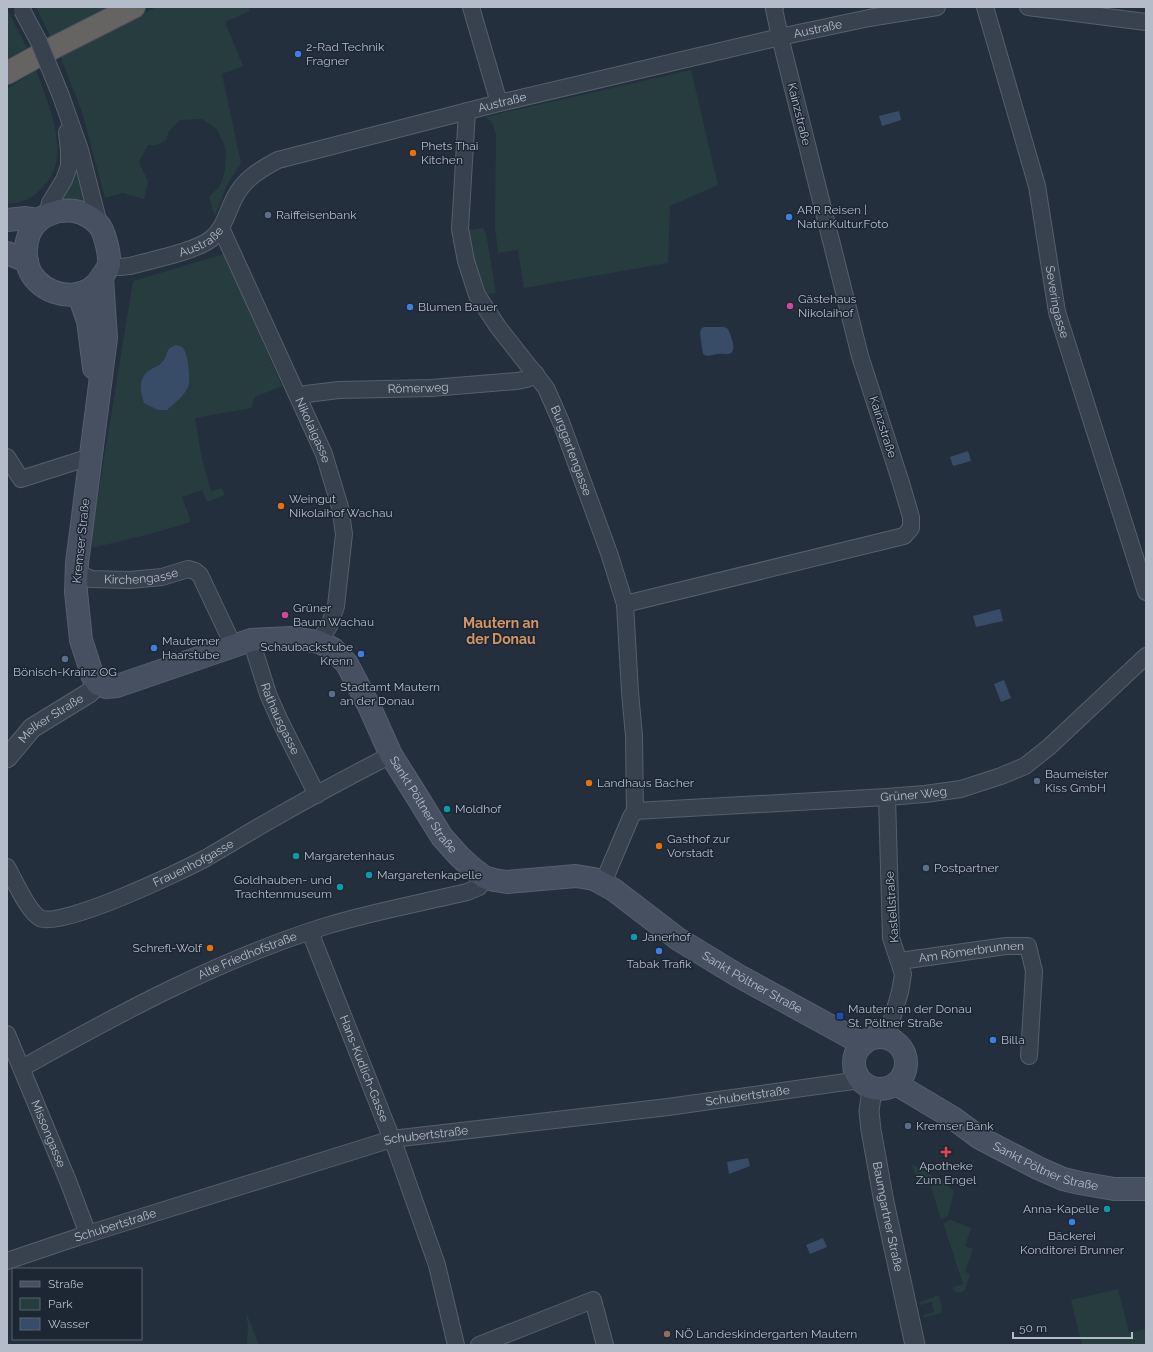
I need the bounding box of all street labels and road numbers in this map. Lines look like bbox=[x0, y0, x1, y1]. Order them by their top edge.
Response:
street label: Austraße bbox=[792, 17, 843, 41]
street label: Kainzstraße bbox=[784, 81, 814, 147]
street label: Austraße bbox=[476, 90, 528, 115]
street label: Austraße bbox=[177, 224, 226, 260]
street label: Severingasse bbox=[1043, 265, 1072, 340]
street label: Römerweg bbox=[387, 380, 449, 396]
street label: Kainzstraße bbox=[866, 394, 900, 460]
street label: Nikolaigasse bbox=[292, 395, 333, 464]
street label: Burggartengasse bbox=[548, 403, 594, 498]
street label: Kremser Straße bbox=[70, 498, 92, 584]
street label: Kirchengasse bbox=[104, 565, 180, 587]
street label: Rathausgasse bbox=[258, 681, 303, 757]
street label: Melker Straße bbox=[16, 691, 86, 746]
street label: Sankt Pöltner Straße bbox=[387, 754, 460, 856]
street label: Grüner Weg bbox=[880, 784, 948, 804]
street label: Frauenhofgasse bbox=[151, 836, 236, 890]
street label: Kastellstraße bbox=[883, 871, 901, 943]
street label: Alte Friedhofstraße bbox=[196, 929, 299, 982]
street label: Am Römerbrunnen bbox=[918, 939, 1024, 965]
street label: Sankt Pöltner Straße bbox=[700, 948, 805, 1016]
street label: Hans-Kudlich-Gasse bbox=[337, 1013, 391, 1124]
street label: Schubertstraße bbox=[704, 1083, 791, 1109]
street label: Missongasse bbox=[28, 1098, 69, 1169]
street label: Schubertstraße bbox=[382, 1123, 469, 1148]
street label: Sankt Pöltner Straße bbox=[991, 1139, 1099, 1193]
street label: Baumgartner Straße bbox=[870, 1161, 906, 1273]
street label: Schubertstraße bbox=[73, 1206, 158, 1245]

